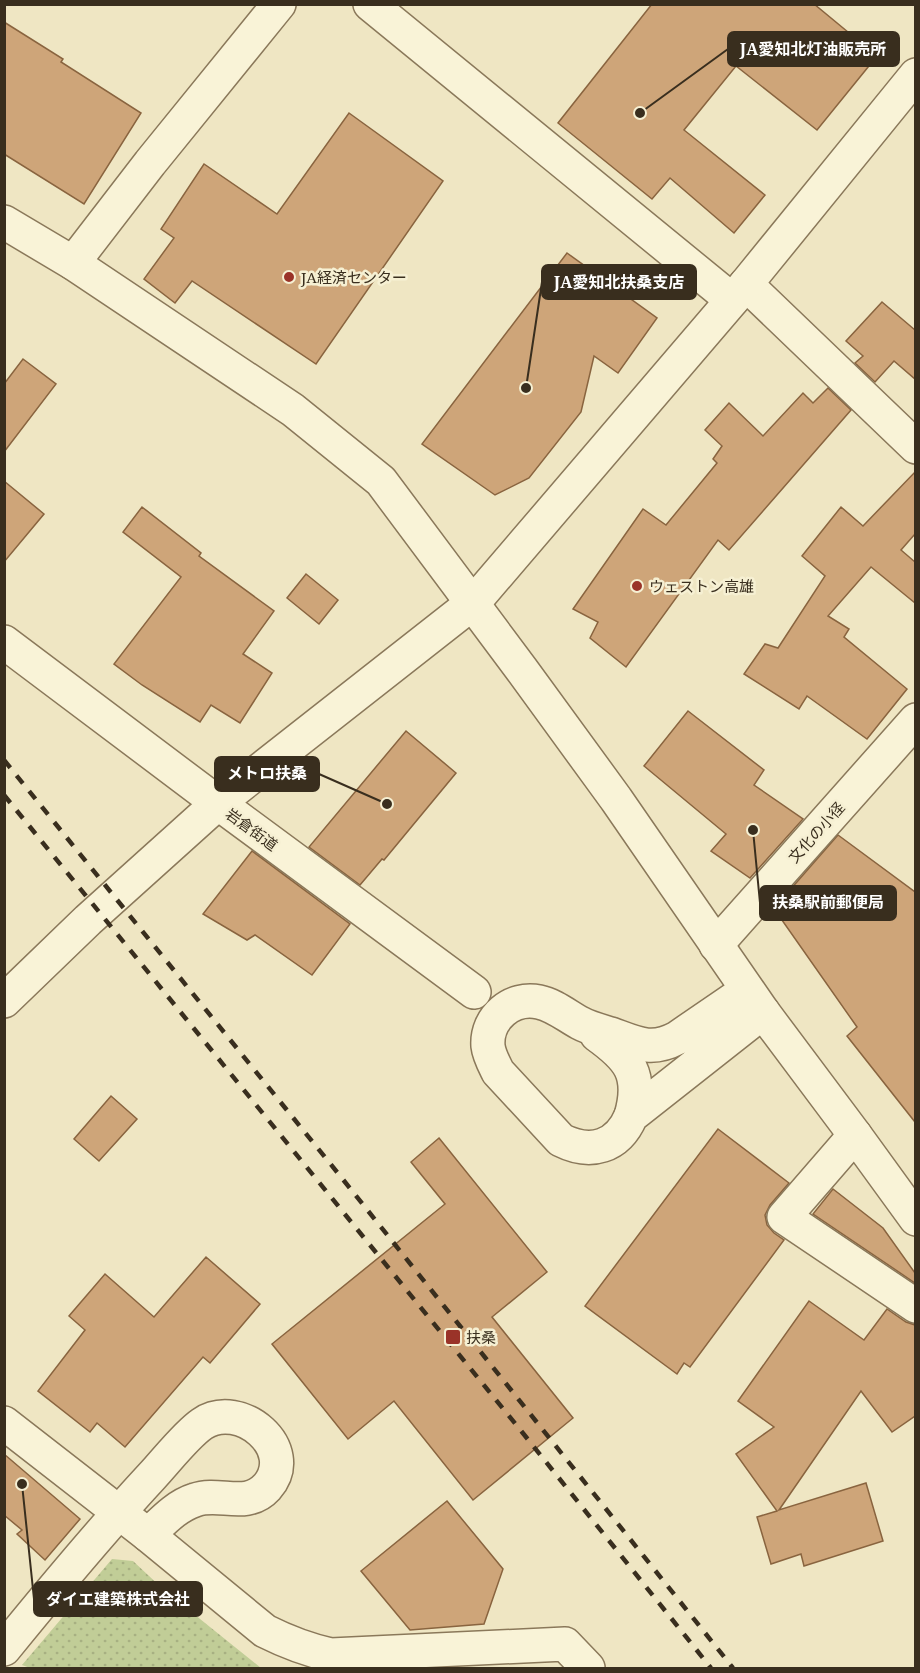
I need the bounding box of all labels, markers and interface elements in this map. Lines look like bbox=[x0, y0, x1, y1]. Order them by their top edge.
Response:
callout: JA愛知北灯油販売所 bbox=[728, 32, 899, 66]
text: JA愛知北灯油販売所 bbox=[739, 38, 886, 60]
callout: JA愛知北扶桑支店 bbox=[542, 265, 696, 299]
place label: JA経済センター bbox=[300, 267, 407, 287]
marker: JA経済センター bbox=[282, 270, 296, 284]
text: JA愛知北扶桑支店 bbox=[553, 271, 684, 293]
place label: ウェストン高雄 bbox=[649, 576, 754, 596]
marker: ウェストン高雄 bbox=[630, 579, 644, 593]
callout: メトロ扶桑 bbox=[215, 757, 319, 791]
text: メトロ扶桑 bbox=[227, 762, 307, 784]
street label: 文化の小径 bbox=[783, 797, 849, 867]
street label: 岩倉街道 bbox=[222, 803, 282, 855]
callout: 扶桑駅前郵便局 bbox=[760, 886, 896, 920]
text: 扶桑駅前郵便局 bbox=[772, 891, 884, 913]
place label: 扶桑 bbox=[466, 1327, 496, 1347]
marker: 扶桑 bbox=[444, 1328, 462, 1346]
callout: ダイエ建築株式会社 bbox=[34, 1582, 202, 1616]
text: ダイエ建築株式会社 bbox=[46, 1588, 190, 1610]

